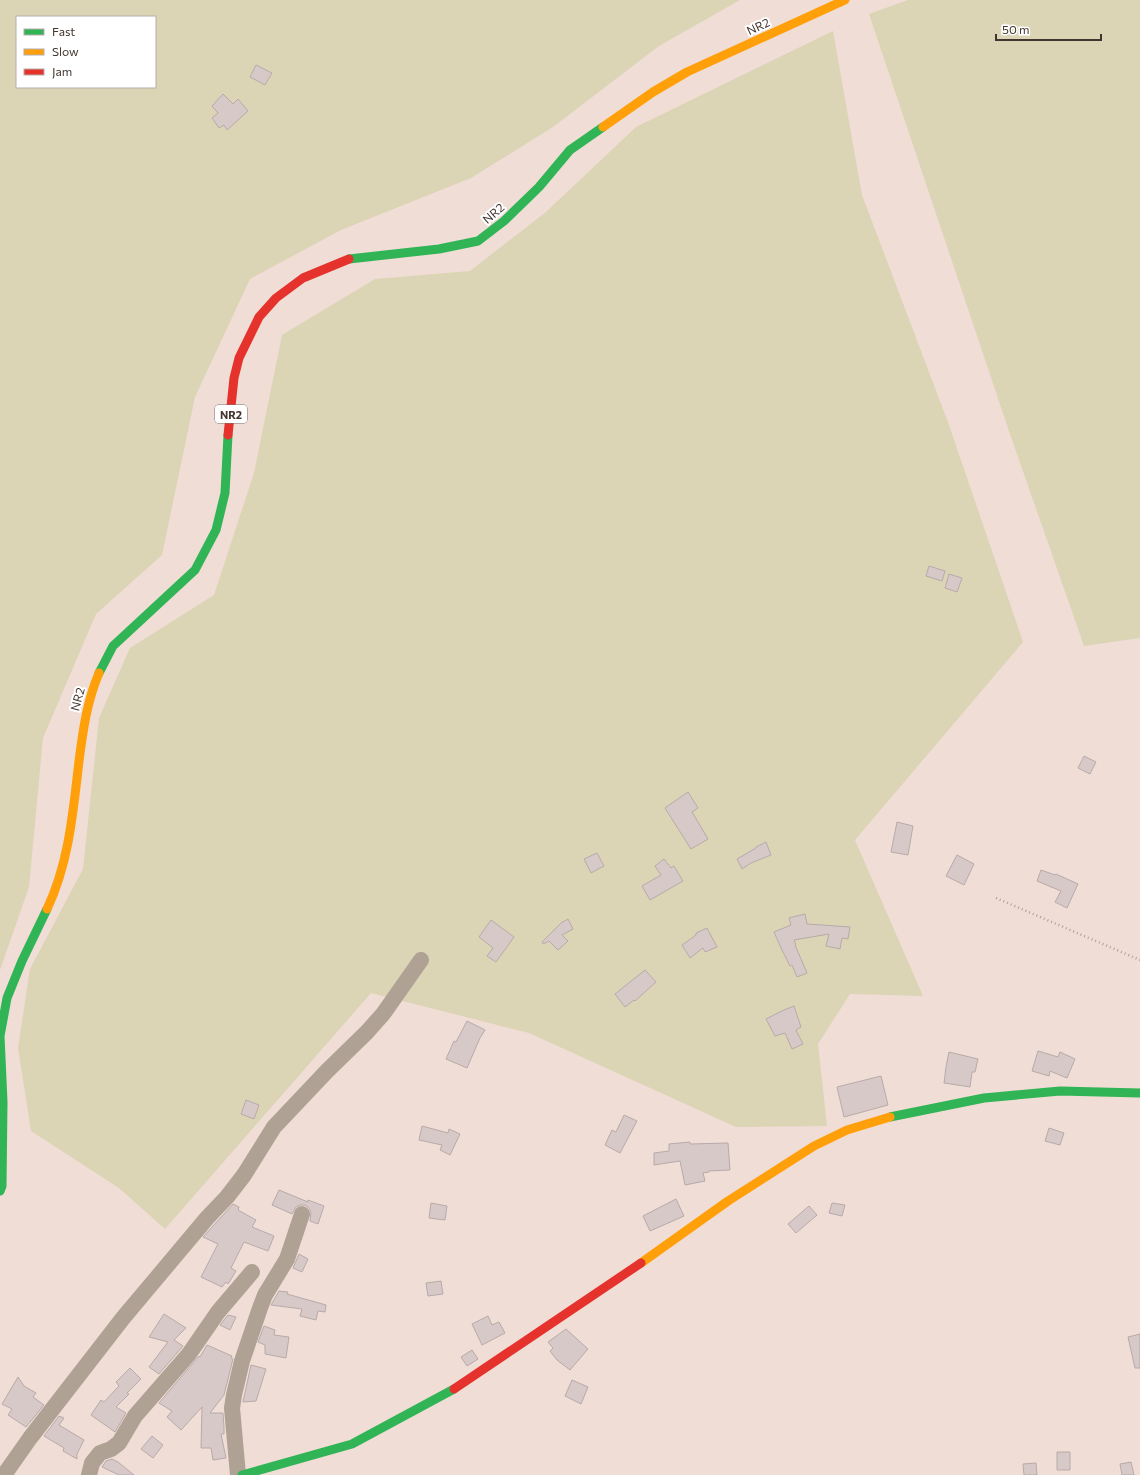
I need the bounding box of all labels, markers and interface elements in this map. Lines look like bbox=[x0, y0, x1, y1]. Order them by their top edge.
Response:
street label: NR2 bbox=[744, 14, 772, 37]
legend bbox=[16, 16, 156, 88]
scale bar bbox=[996, 16, 1101, 42]
text: 50 m bbox=[1002, 22, 1030, 36]
text: Fast bbox=[52, 24, 75, 38]
text: Slow bbox=[52, 44, 79, 58]
text: Jam bbox=[52, 64, 72, 79]
street label: NR2 bbox=[479, 200, 507, 226]
road number: NR2 bbox=[215, 405, 247, 423]
street label: NR2 bbox=[67, 685, 87, 712]

